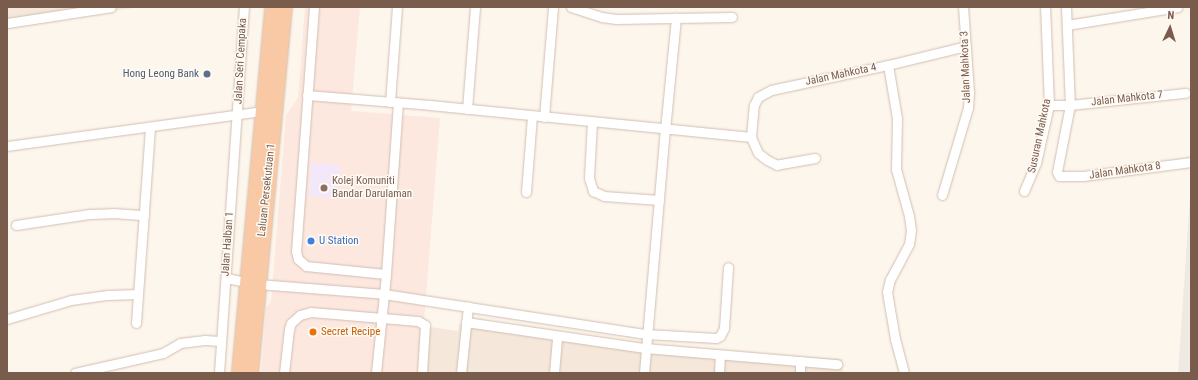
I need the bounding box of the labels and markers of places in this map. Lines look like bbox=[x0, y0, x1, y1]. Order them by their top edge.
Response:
place label: Hong Leong Bank bbox=[123, 67, 199, 81]
marker: Hong Leong Bank bbox=[202, 69, 212, 79]
place label: Kolej Komuniti Bandar Darulaman bbox=[332, 175, 412, 201]
marker: Kolej Komuniti Bandar Darulaman bbox=[319, 183, 329, 193]
place label: U Station bbox=[319, 234, 359, 248]
marker: U Station bbox=[306, 236, 316, 246]
place label: Secret Recipe bbox=[321, 325, 380, 339]
marker: Secret Recipe bbox=[308, 327, 318, 337]

